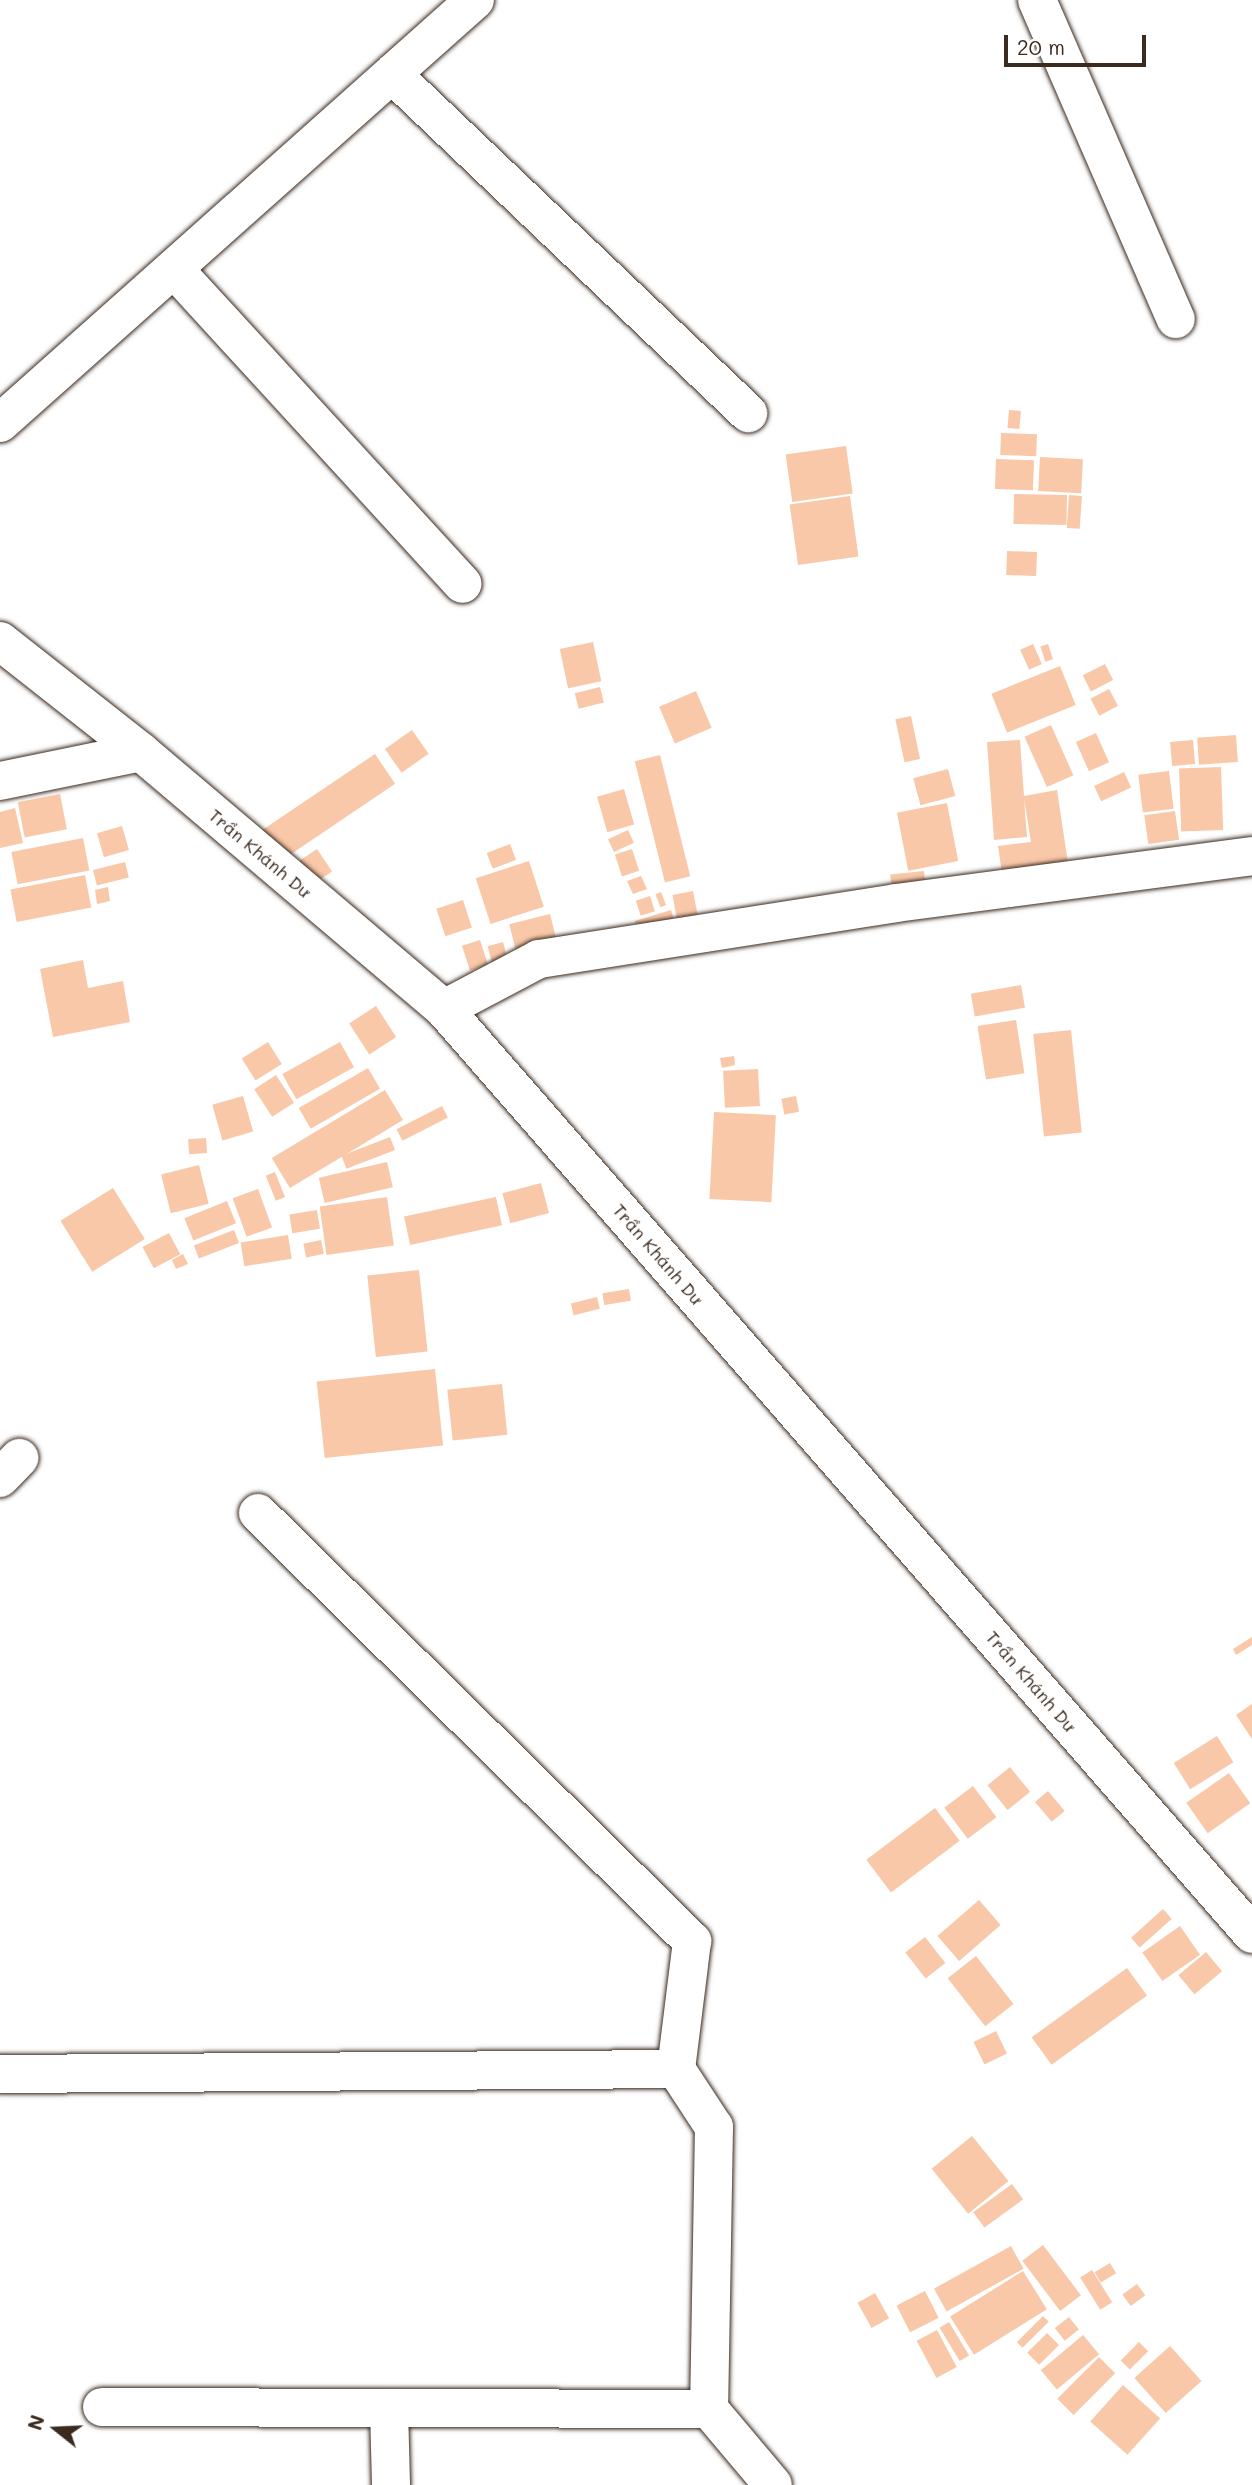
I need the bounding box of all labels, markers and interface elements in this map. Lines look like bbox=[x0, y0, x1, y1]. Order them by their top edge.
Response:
scale bar bbox=[1007, 21, 1149, 65]
text: 20 m bbox=[1017, 33, 1065, 60]
street label: Trần Khánh Dư bbox=[205, 804, 315, 902]
street label: Trần Khánh Dư bbox=[608, 1199, 708, 1309]
street label: Trần Khánh Dư bbox=[981, 1626, 1081, 1736]
north arrow bbox=[21, 2394, 91, 2464]
text: N bbox=[21, 2412, 50, 2433]

